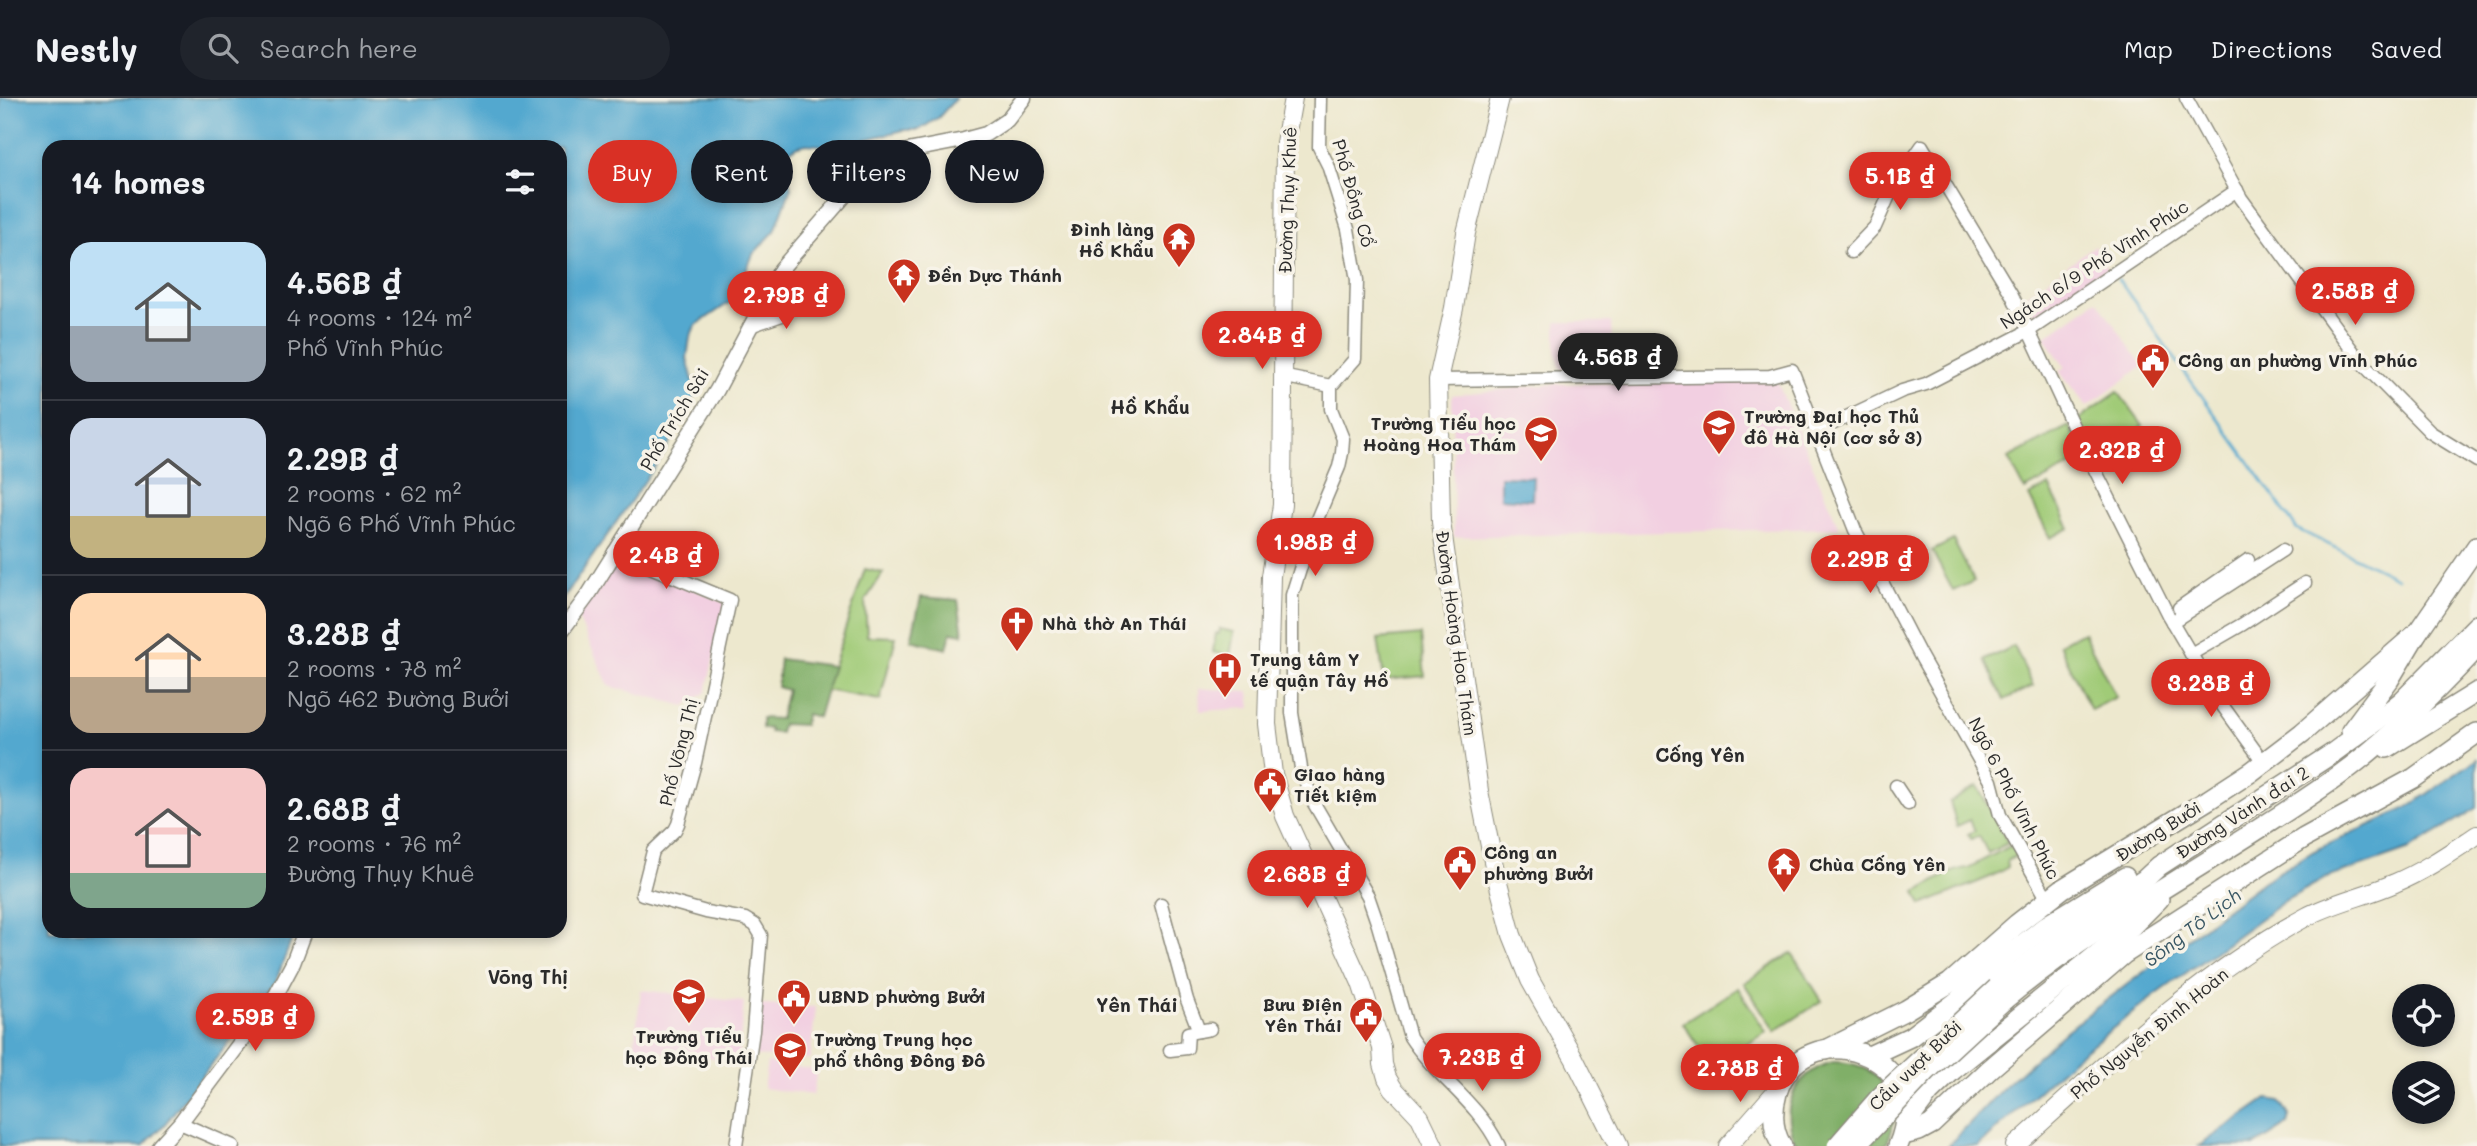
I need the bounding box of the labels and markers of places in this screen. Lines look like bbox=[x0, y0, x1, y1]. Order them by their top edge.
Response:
pin: 5.1B ₫ bbox=[1843, 152, 1957, 212]
place label: Đình làng Hồ Khẩu bbox=[1071, 217, 1154, 262]
temple icon: Đình làng Hồ Khẩu bbox=[1160, 220, 1198, 269]
temple icon: Đền Dực Thánh bbox=[885, 256, 923, 305]
place label: Đền Dực Thánh bbox=[928, 263, 1062, 287]
pin: 2.58B ₫ bbox=[2290, 268, 2420, 327]
pin: 2.79B ₫ bbox=[721, 272, 851, 331]
pin: 2.84B ₫ bbox=[1197, 312, 1327, 371]
pin: 4.56B ₫ bbox=[1553, 334, 1683, 393]
public building icon: Công an phường Vĩnh Phúc bbox=[2134, 341, 2172, 390]
place label: Công an phường Vĩnh Phúc bbox=[2178, 348, 2418, 372]
place label: Trường Đại học Thủ đô Hà Nội (cơ sở 3) bbox=[1744, 404, 1922, 449]
school or university icon: Trường Đại học Thủ đô Hà Nội (cơ sở 3) bbox=[1700, 407, 1738, 456]
place label: Trường Tiểu học Hoàng Hoa Thám bbox=[1363, 411, 1516, 456]
school or university icon: Trường Tiểu học Hoàng Hoa Thám bbox=[1522, 414, 1560, 463]
pin: 2.32B ₫ bbox=[2057, 426, 2187, 486]
pin: 1.98B ₫ bbox=[1250, 518, 1380, 578]
pin: 2.4B ₫ bbox=[609, 532, 723, 591]
pin: 2.29B ₫ bbox=[1805, 536, 1935, 595]
church icon: Nhà thờ An Thái bbox=[998, 604, 1036, 653]
place label: Nhà thờ An Thái bbox=[1042, 611, 1187, 635]
place label: Trung tâm Y tế quận Tây Hồ bbox=[1250, 647, 1388, 692]
hospital icon: Trung tâm Y tế quận Tây Hồ bbox=[1206, 650, 1244, 699]
pin: 3.28B ₫ bbox=[2146, 660, 2276, 719]
place label: Giao hàng Tiết kiệm bbox=[1294, 762, 1385, 807]
public building icon: Giao hàng Tiết kiệm bbox=[1251, 765, 1289, 814]
place label: Công an phường Bưởi bbox=[1484, 840, 1594, 885]
public building icon: Công an phường Bưởi bbox=[1441, 843, 1479, 892]
temple icon: Chùa Cống Yên bbox=[1765, 845, 1803, 894]
pin: 2.68B ₫ bbox=[1242, 850, 1372, 910]
place label: Chùa Cống Yên bbox=[1809, 852, 1945, 876]
school or university icon: Trường Tiểu học Đông Thái bbox=[670, 976, 708, 1025]
public building icon: UBND phường Bưởi bbox=[775, 977, 813, 1026]
place label: UBND phường Bưởi bbox=[818, 984, 986, 1008]
place label: Bưu Điện Yên Thái bbox=[1263, 992, 1342, 1037]
pin: 2.59B ₫ bbox=[190, 993, 320, 1053]
public building icon: Bưu Điện Yên Thái bbox=[1347, 995, 1385, 1044]
place label: Trường Tiểu học Đông Thái bbox=[625, 1024, 753, 1069]
place label: Trường Trung học phổ thông Đông Đô bbox=[814, 1027, 985, 1072]
school or university icon: Trường Trung học phổ thông Đông Đô bbox=[771, 1030, 809, 1079]
pin: 7.23B ₫ bbox=[1417, 1034, 1547, 1093]
pin: 2.78B ₫ bbox=[1675, 1044, 1805, 1104]

